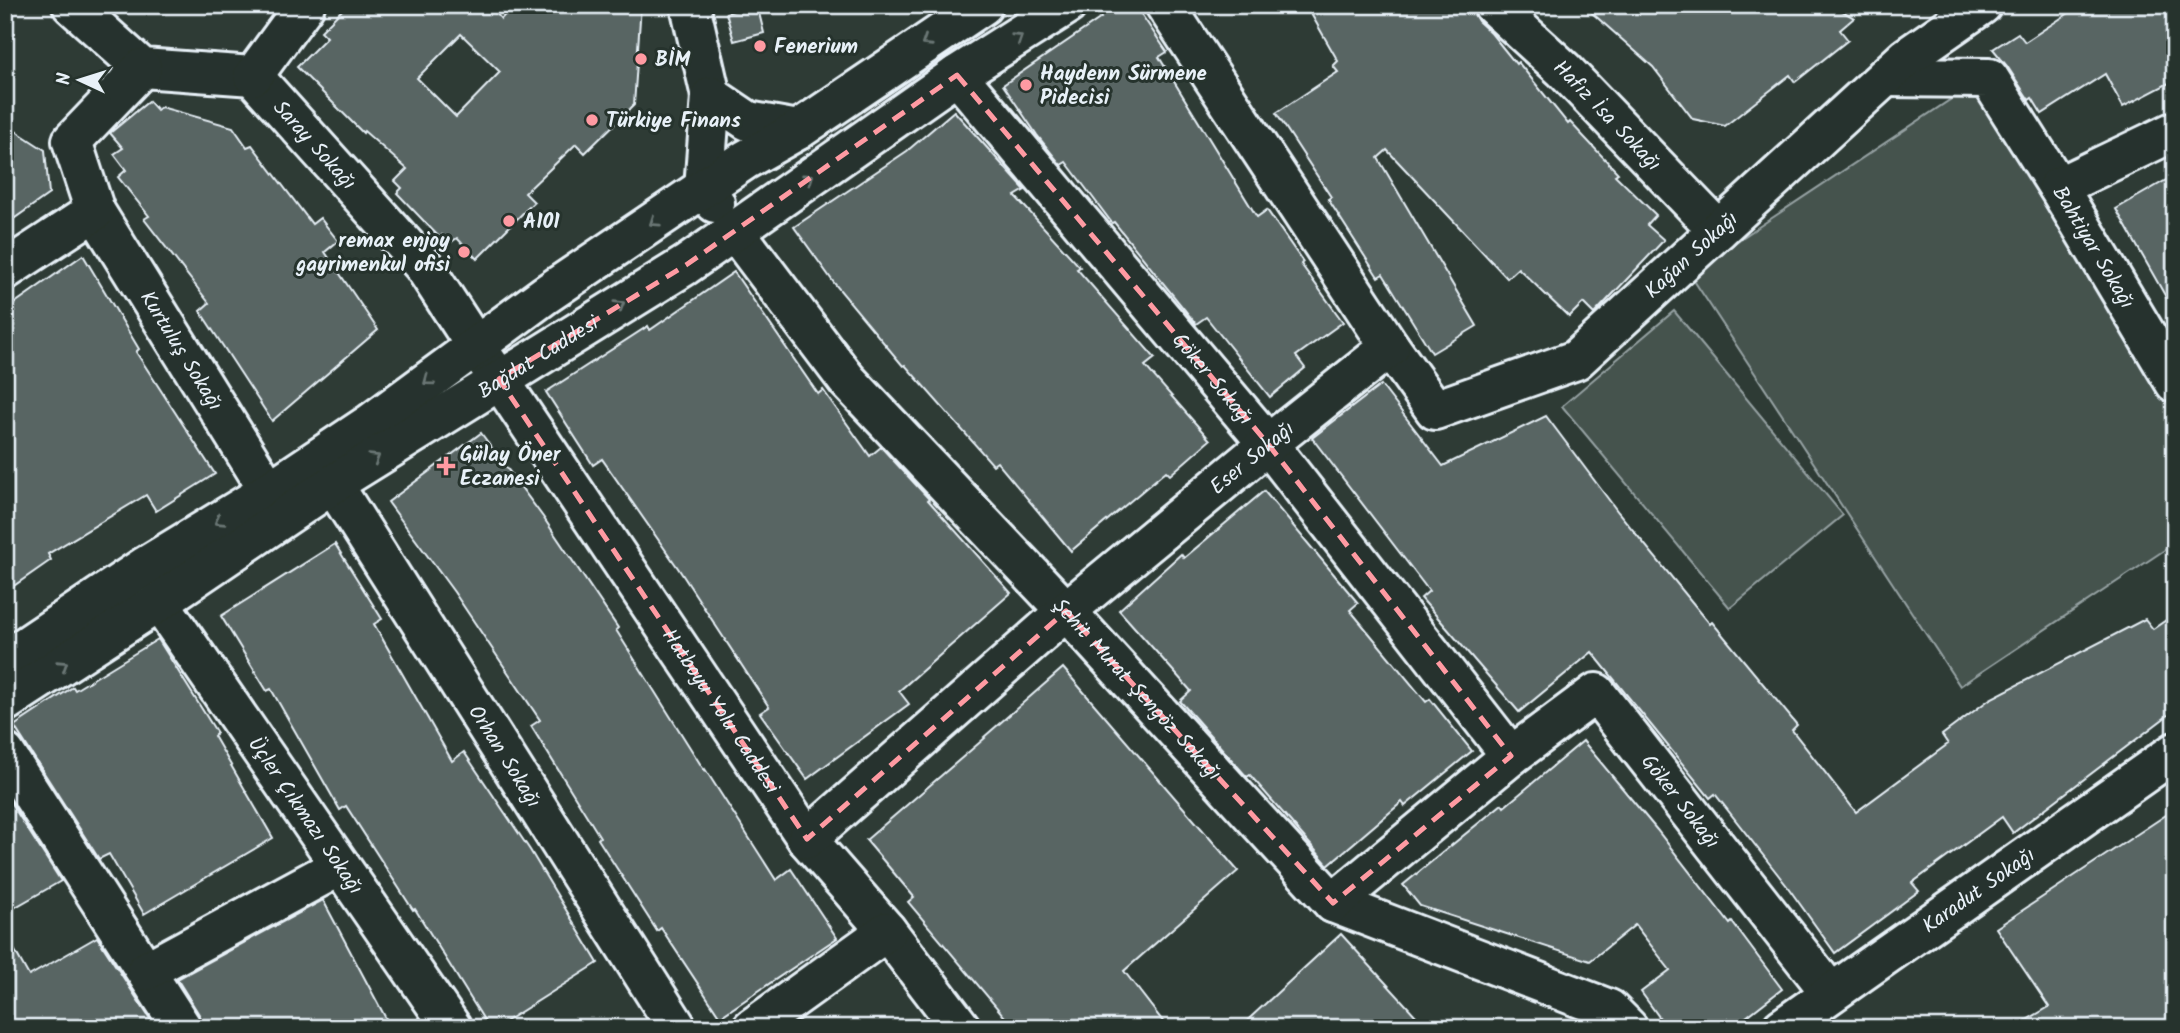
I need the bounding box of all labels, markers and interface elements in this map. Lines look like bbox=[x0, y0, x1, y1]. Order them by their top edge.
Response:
place label: Fenerium bbox=[774, 31, 858, 64]
one-way arrow bbox=[1011, 33, 1024, 46]
one-way arrow bbox=[920, 34, 933, 47]
marker: Fenerium bbox=[752, 38, 768, 54]
place label: BİM bbox=[655, 44, 691, 77]
north arrow bbox=[46, 46, 116, 116]
marker: BİM bbox=[633, 51, 649, 67]
street label: Hafız İsa Sokağı bbox=[1545, 53, 1668, 180]
place label: Haydenn Sürmene Pidecisi bbox=[1040, 58, 1207, 115]
text: N bbox=[50, 72, 80, 86]
marker: Haydenn Sürmene Pidecisi bbox=[1018, 77, 1034, 93]
street label: Saray Sokağı bbox=[264, 93, 363, 198]
place label: Türkiye Finans bbox=[606, 105, 741, 138]
marker: Türkiye Finans bbox=[584, 112, 600, 128]
one-way arrow bbox=[801, 174, 814, 186]
street label: Bahtiyar Sokağı bbox=[2043, 180, 2142, 316]
street label: Kağan Sokağı bbox=[1638, 204, 1747, 308]
place label: A101 bbox=[523, 206, 560, 239]
marker: A101 bbox=[501, 213, 517, 229]
one-way arrow bbox=[649, 214, 662, 226]
place label: remax enjoy gayrimenkul ofisi bbox=[295, 225, 451, 282]
marker: remax enjoy gayrimenkul ofisi bbox=[456, 244, 472, 260]
street label: Kurtuluş Sokağı bbox=[130, 285, 230, 418]
one-way arrow bbox=[613, 300, 626, 313]
street label: Bağdat Caddesi bbox=[472, 308, 606, 408]
street label: Göker Sokağı bbox=[1163, 326, 1261, 433]
one-way arrow bbox=[423, 372, 436, 385]
street label: Eser Sokağı bbox=[1203, 414, 1303, 504]
place label: Gülay Öner Eczanesi bbox=[460, 439, 562, 496]
one-way arrow bbox=[367, 453, 380, 466]
marker: Gülay Öner Eczanesi bbox=[438, 458, 454, 474]
one-way arrow bbox=[214, 513, 227, 526]
street label: Şehit Murat Şengöz Sokağı bbox=[1044, 591, 1229, 789]
street label: Hatboyu Yolu Caddesi bbox=[652, 622, 788, 802]
one-way arrow bbox=[55, 660, 68, 673]
street label: Orhan Sokağı bbox=[459, 699, 549, 815]
street label: Üçler Çıkmazı Sokağı bbox=[238, 731, 371, 902]
street label: Göker Sokağı bbox=[1632, 748, 1727, 857]
street label: Karadut Sokağı bbox=[1916, 840, 2043, 943]

